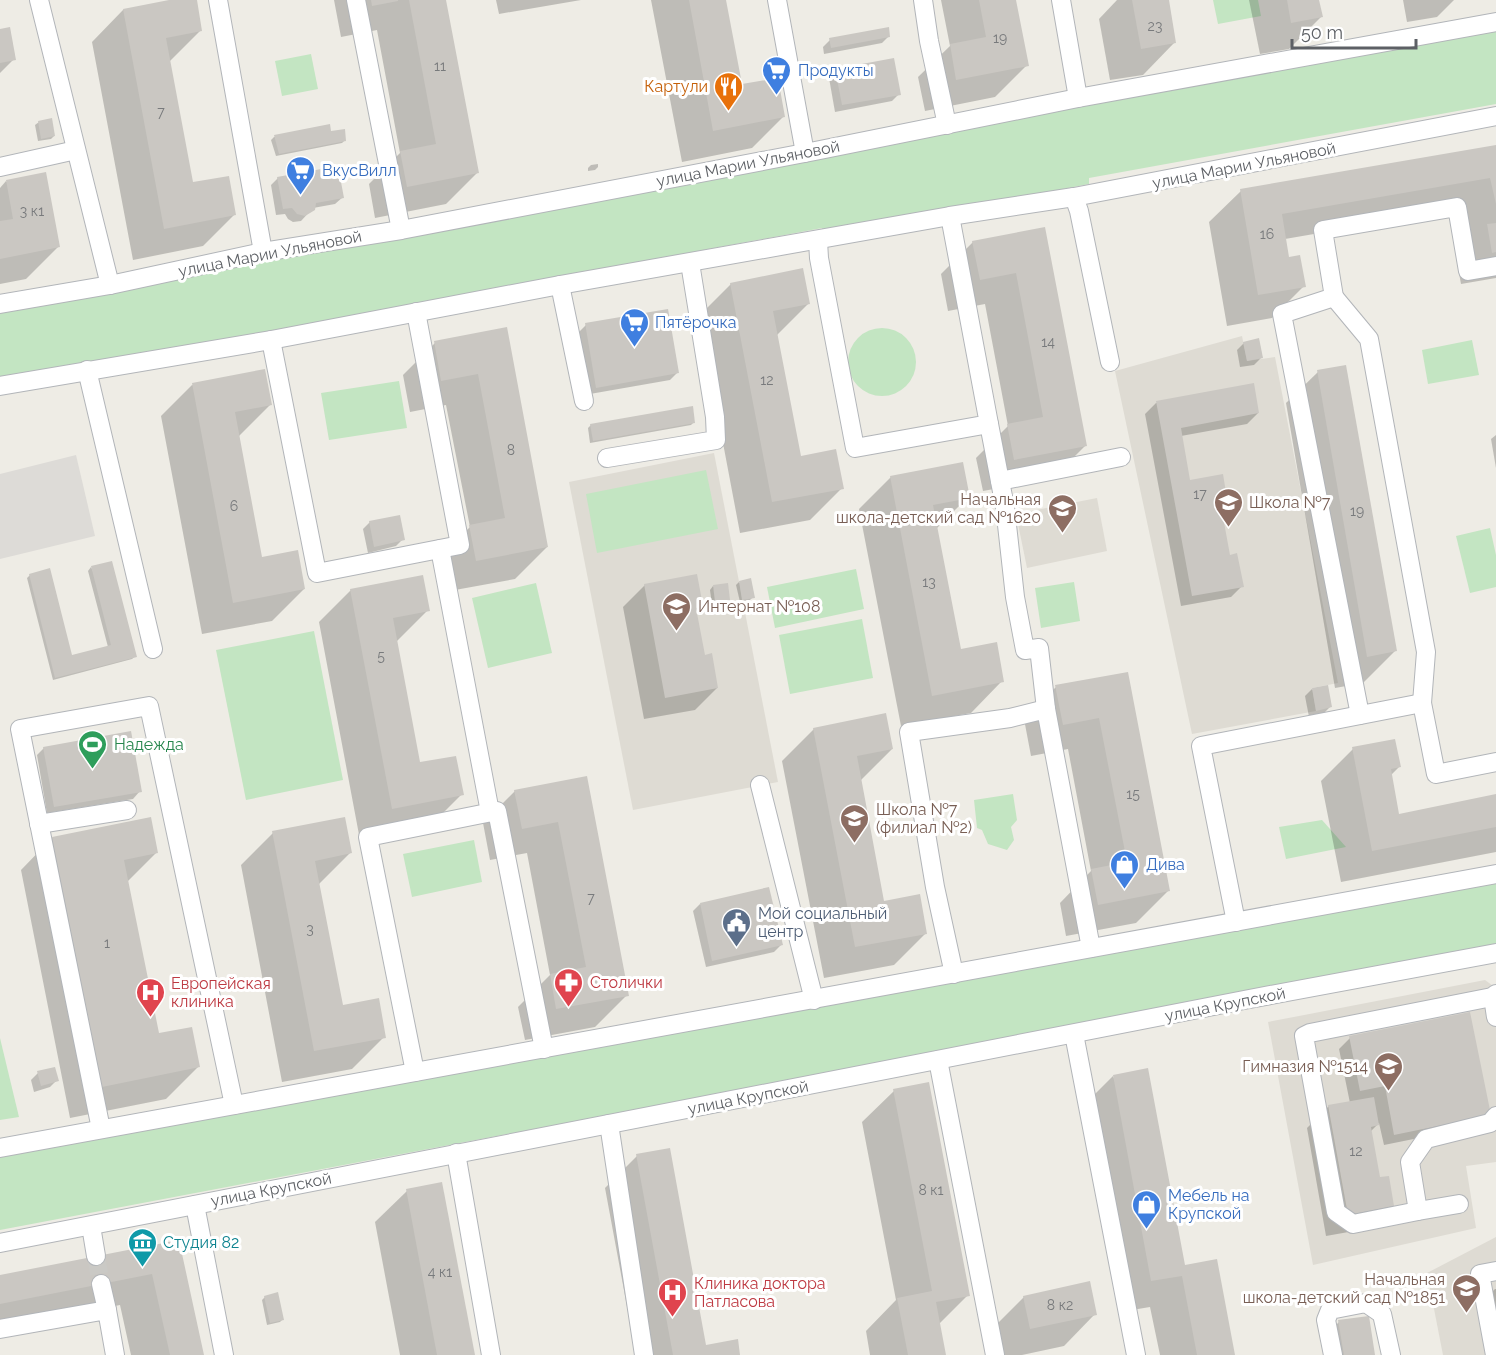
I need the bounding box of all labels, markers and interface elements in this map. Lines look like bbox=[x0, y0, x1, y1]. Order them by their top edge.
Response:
scale bar bbox=[1292, 12, 1416, 50]
house number: 23 bbox=[1148, 18, 1162, 34]
text: 50 m bbox=[1301, 22, 1343, 43]
house number: 19 bbox=[993, 30, 1007, 46]
supermarket icon: Продукты bbox=[761, 54, 793, 96]
house number: 11 bbox=[434, 58, 446, 74]
place label: Продукты bbox=[798, 61, 874, 80]
restaurant icon: Картули bbox=[713, 70, 745, 112]
place label: Картули bbox=[644, 77, 708, 96]
house number: 7 bbox=[157, 104, 165, 120]
street label: улица Марии Ульяновой bbox=[655, 136, 841, 191]
street label: улица Марии Ульяновой bbox=[1151, 138, 1337, 193]
supermarket icon: ВкусВилл bbox=[285, 154, 317, 196]
place label: ВкусВилл bbox=[322, 161, 397, 180]
house number: 3 к1 bbox=[20, 203, 44, 219]
street label: улица Марии Ульяновой bbox=[177, 226, 363, 281]
house number: 16 bbox=[1260, 226, 1274, 242]
supermarket icon: Пятёрочка bbox=[618, 306, 650, 348]
place label: Пятёрочка bbox=[655, 313, 736, 332]
house number: 14 bbox=[1041, 334, 1055, 350]
house number: 12 bbox=[760, 372, 774, 388]
house number: 8 bbox=[507, 442, 515, 458]
house number: 17 bbox=[1193, 486, 1207, 502]
school or university icon: Школа №7 bbox=[1212, 486, 1244, 528]
place label: Начальная школа-детский сад №1620 bbox=[836, 490, 1041, 527]
school or university icon: Начальная школа-детский сад №1620 bbox=[1046, 492, 1078, 534]
place label: Школа №7 bbox=[1249, 493, 1331, 512]
house number: 6 bbox=[230, 498, 238, 514]
house number: 19 bbox=[1350, 503, 1364, 519]
house number: 13 bbox=[922, 574, 936, 590]
school or university icon: Интернат №108 bbox=[661, 590, 693, 632]
place label: Интернат №108 bbox=[698, 597, 820, 616]
house number: 5 bbox=[377, 648, 385, 664]
sports icon: Надежда bbox=[77, 728, 109, 770]
place label: Надежда bbox=[114, 735, 184, 754]
house number: 15 bbox=[1126, 786, 1140, 802]
place label: Школа №7 (филиал №2) bbox=[876, 800, 972, 837]
school or university icon: Школа №7 (филиал №2) bbox=[839, 802, 871, 844]
shop icon: Дива bbox=[1109, 848, 1141, 890]
place label: Дива bbox=[1146, 855, 1185, 874]
house number: 7 bbox=[587, 890, 595, 906]
place label: Мой социальный центр bbox=[758, 904, 887, 941]
public building icon: Мой социальный центр bbox=[721, 906, 753, 948]
house number: 3 bbox=[306, 921, 314, 937]
house number: 1 bbox=[104, 935, 110, 951]
pharmacy icon: Столички bbox=[553, 966, 585, 1008]
place label: Столички bbox=[590, 973, 663, 992]
place label: Европейская клиника bbox=[171, 974, 271, 1011]
hospital icon: Европейская клиника bbox=[134, 976, 166, 1018]
street label: улица Крупской bbox=[1163, 983, 1287, 1026]
school or university icon: Гимназия №1514 bbox=[1373, 1050, 1405, 1092]
place label: Гимназия №1514 bbox=[1242, 1057, 1368, 1076]
street label: улица Крупской bbox=[686, 1076, 810, 1119]
house number: 12 bbox=[1349, 1143, 1363, 1159]
street label: улица Крупской bbox=[209, 1168, 333, 1211]
house number: 8 к1 bbox=[918, 1182, 944, 1198]
place label: Мебель на Крупской bbox=[1168, 1186, 1249, 1223]
shop icon: Мебель на Крупской bbox=[1131, 1188, 1163, 1230]
museum icon: Студия 82 bbox=[126, 1226, 158, 1268]
place label: Студия 82 bbox=[163, 1233, 239, 1252]
house number: 4 к1 bbox=[428, 1264, 452, 1280]
place label: Начальная школа-детский сад №1851 bbox=[1243, 1270, 1445, 1307]
school or university icon: Начальная школа-детский сад №1851 bbox=[1450, 1272, 1482, 1314]
place label: Клиника доктора Патласова bbox=[694, 1274, 826, 1311]
hospital icon: Клиника доктора Патласова bbox=[657, 1276, 689, 1318]
house number: 8 к2 bbox=[1047, 1297, 1073, 1313]

